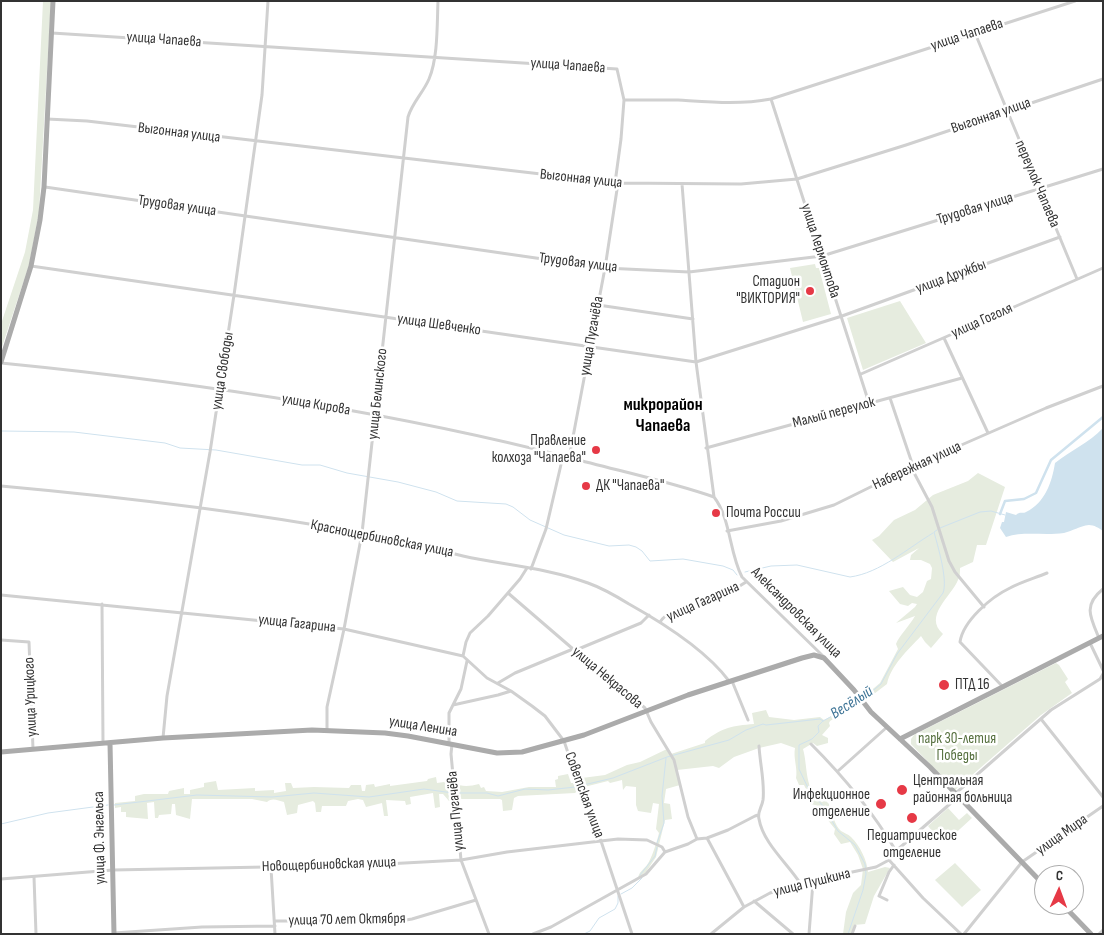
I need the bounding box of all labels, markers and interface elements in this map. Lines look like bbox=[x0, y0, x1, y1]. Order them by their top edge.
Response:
street label: улица Чапаева bbox=[929, 15, 1005, 55]
street label: улица Чапаева bbox=[126, 28, 202, 52]
street label: улица Чапаева bbox=[530, 54, 606, 78]
street label: Выгонная улица bbox=[949, 94, 1033, 138]
street label: Выгонная улица bbox=[137, 119, 221, 147]
street label: переулок Чапаева bbox=[1010, 138, 1064, 230]
street label: Выгонная улица bbox=[539, 166, 623, 192]
street label: Трудовая улица bbox=[935, 189, 1015, 229]
street label: Трудовая улица bbox=[137, 192, 217, 220]
street label: улица Лермонтова bbox=[796, 202, 844, 300]
street label: Трудовая улица bbox=[538, 249, 618, 277]
street label: улица Дружбы bbox=[913, 256, 989, 298]
place label: Стадион "ВИКТОРИЯ" bbox=[736, 273, 800, 308]
marker: Стадион "ВИКТОРИЯ" bbox=[804, 285, 816, 297]
street label: улица Пугачёва bbox=[576, 295, 608, 377]
street label: улица Гоголя bbox=[949, 300, 1015, 342]
street label: улица Шевченко bbox=[396, 310, 482, 340]
street label: улица Свободы bbox=[208, 331, 238, 411]
street label: улица Белинского bbox=[364, 348, 392, 440]
street label: улица Кирова bbox=[280, 390, 352, 420]
street label: Малый переулок bbox=[791, 393, 877, 433]
district label: микрорайон Чапаева bbox=[623, 394, 703, 436]
place label: Правление колхоза "Чапаева" bbox=[492, 432, 586, 467]
street label: Набережная улица bbox=[870, 438, 964, 494]
marker: Правление колхоза "Чапаева" bbox=[590, 444, 602, 456]
place label: ДК "Чапаева" bbox=[596, 477, 664, 495]
marker: ДК "Чапаева" bbox=[580, 480, 592, 492]
place label: Почта России bbox=[726, 504, 801, 522]
marker: Почта России bbox=[710, 507, 722, 519]
street label: Краснощербиновская улица bbox=[309, 516, 455, 562]
street label: Александровская улица bbox=[747, 564, 845, 662]
street label: улица Гагарина bbox=[664, 578, 742, 626]
street label: улица Гагарина bbox=[257, 611, 337, 637]
street label: улица Некрасова bbox=[568, 643, 646, 713]
street label: улица Урицкого bbox=[21, 657, 41, 737]
place label: ПТД 16 bbox=[955, 676, 990, 694]
marker: ПТД 16 bbox=[937, 678, 951, 692]
water label: Весёлый bbox=[827, 682, 877, 724]
street label: улица Ленина bbox=[388, 713, 458, 741]
park label: парк 30-летия Победы bbox=[918, 730, 996, 765]
street label: Советская улица bbox=[560, 750, 608, 840]
street label: улица Пугачёва bbox=[444, 770, 468, 852]
place label: Центральная районная больница bbox=[913, 772, 1012, 807]
marker: Центральная районная больница bbox=[895, 783, 909, 797]
place label: Инфекционное отделение bbox=[793, 786, 870, 821]
street label: улица Ф. Энгельса bbox=[90, 791, 110, 885]
marker: Инфекционное отделение bbox=[874, 797, 888, 811]
marker: Педиатрическое отделение bbox=[905, 811, 919, 825]
street label: улица Мира bbox=[1033, 811, 1091, 859]
place label: Педиатрическое отделение bbox=[867, 827, 957, 862]
street label: Новощербиновская улица bbox=[262, 854, 396, 876]
street label: улица Пушкина bbox=[772, 865, 852, 901]
north arrow bbox=[1034, 865, 1084, 915]
text: С bbox=[1056, 867, 1063, 884]
street label: улица 70 лет Октября bbox=[288, 910, 406, 930]

